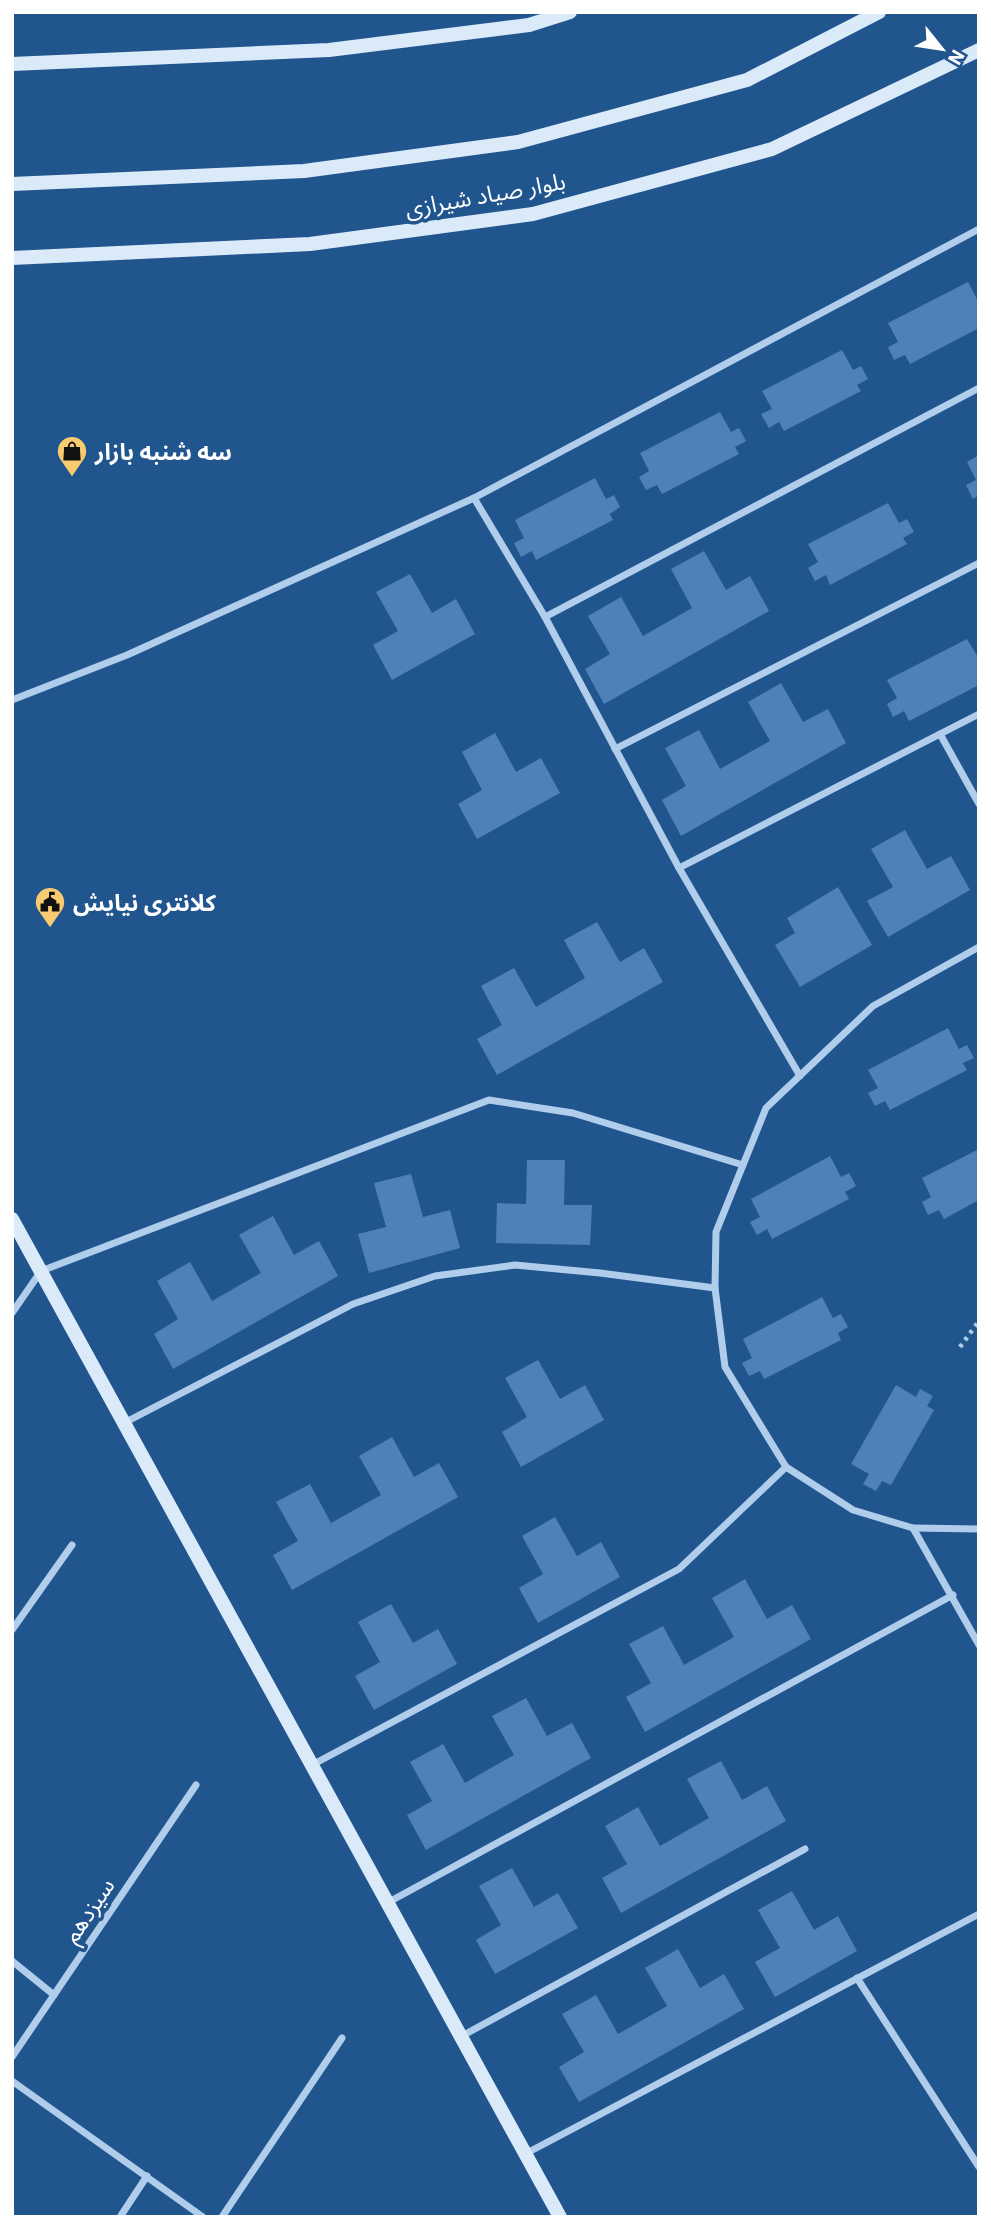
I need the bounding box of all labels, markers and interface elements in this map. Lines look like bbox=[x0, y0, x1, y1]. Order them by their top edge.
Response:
north arrow bbox=[907, 14, 977, 84]
text: N bbox=[943, 46, 971, 69]
street label: بلوار صیاد شیرازی bbox=[402, 165, 568, 223]
shop icon: سه شنبه بازار bbox=[55, 434, 89, 478]
place label: سه شنبه بازار bbox=[94, 436, 232, 466]
public building icon: کلانتری نیایش bbox=[33, 885, 67, 929]
place label: کلانتری نیایش bbox=[73, 887, 216, 917]
street label: سیزدهم bbox=[55, 1872, 123, 1950]

